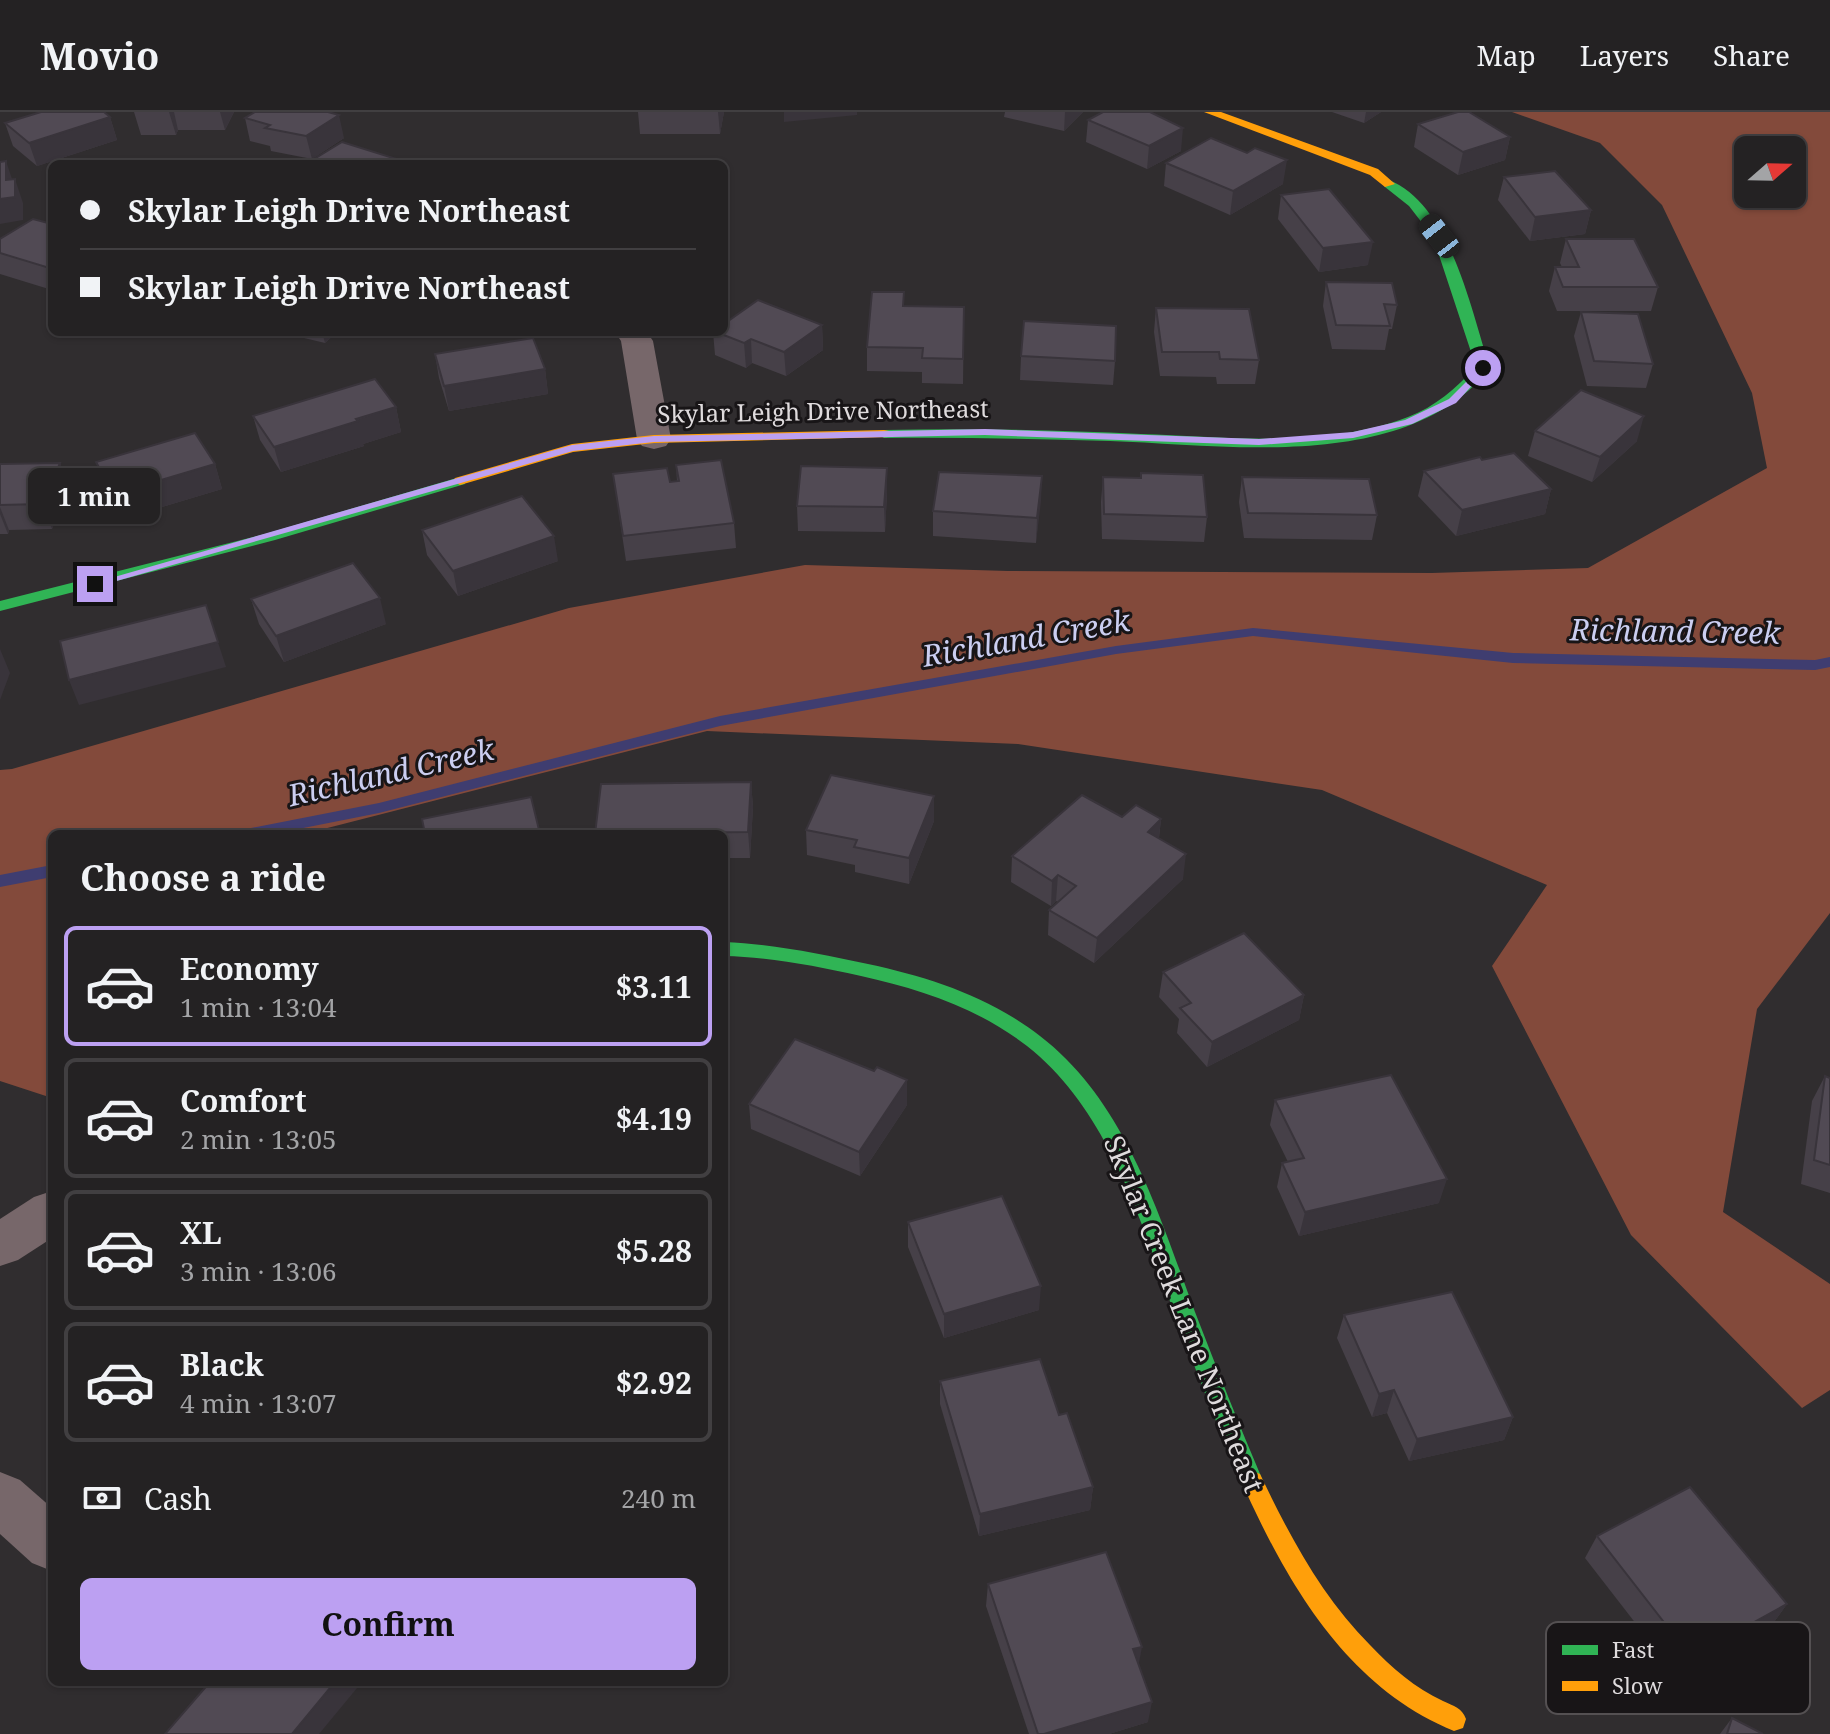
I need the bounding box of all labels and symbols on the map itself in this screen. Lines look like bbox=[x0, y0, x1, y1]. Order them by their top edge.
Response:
north arrow bbox=[1734, 136, 1806, 208]
car bbox=[1415, 210, 1463, 262]
route start bbox=[1465, 350, 1501, 386]
street label: Skylar Leigh Drive Northeast bbox=[657, 391, 989, 430]
callout: 1 min bbox=[29, 468, 161, 524]
route end bbox=[77, 566, 113, 602]
water label: Richland Creek bbox=[918, 599, 1134, 676]
water label: Richland Creek bbox=[1569, 608, 1781, 653]
water label: Richland Creek bbox=[283, 728, 499, 815]
street label: Skylar Creek Lane Northeast bbox=[1096, 1130, 1274, 1498]
legend bbox=[1546, 1622, 1810, 1714]
text: Fast bbox=[1612, 1634, 1654, 1664]
text: Slow bbox=[1612, 1670, 1662, 1700]

